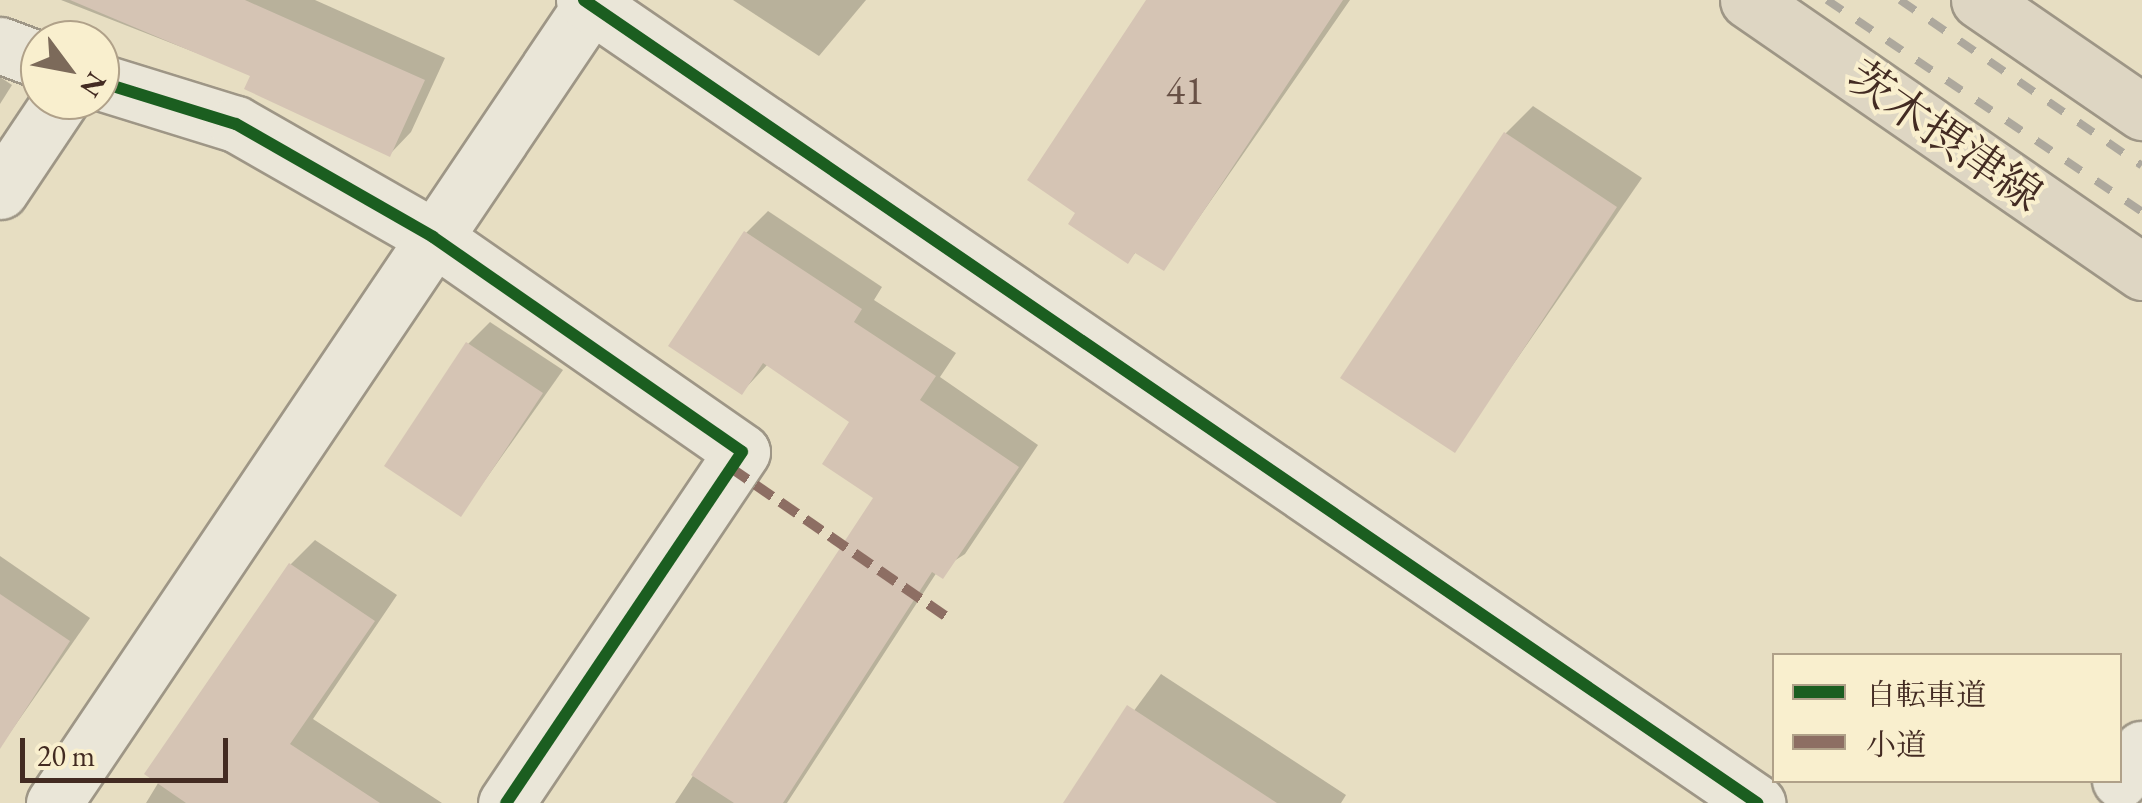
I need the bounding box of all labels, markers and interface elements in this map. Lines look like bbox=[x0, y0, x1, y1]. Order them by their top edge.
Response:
north arrow bbox=[20, 20, 120, 120]
street label: 茨木摂津線 bbox=[1837, 49, 2053, 223]
text: N bbox=[72, 66, 115, 104]
house number: 41 bbox=[1166, 66, 1204, 114]
legend bbox=[1772, 653, 2122, 783]
text: 自転車道 bbox=[1866, 675, 1986, 714]
scale bar bbox=[25, 718, 232, 780]
text: 小道 bbox=[1866, 725, 1926, 764]
text: 20 m bbox=[37, 736, 95, 775]

